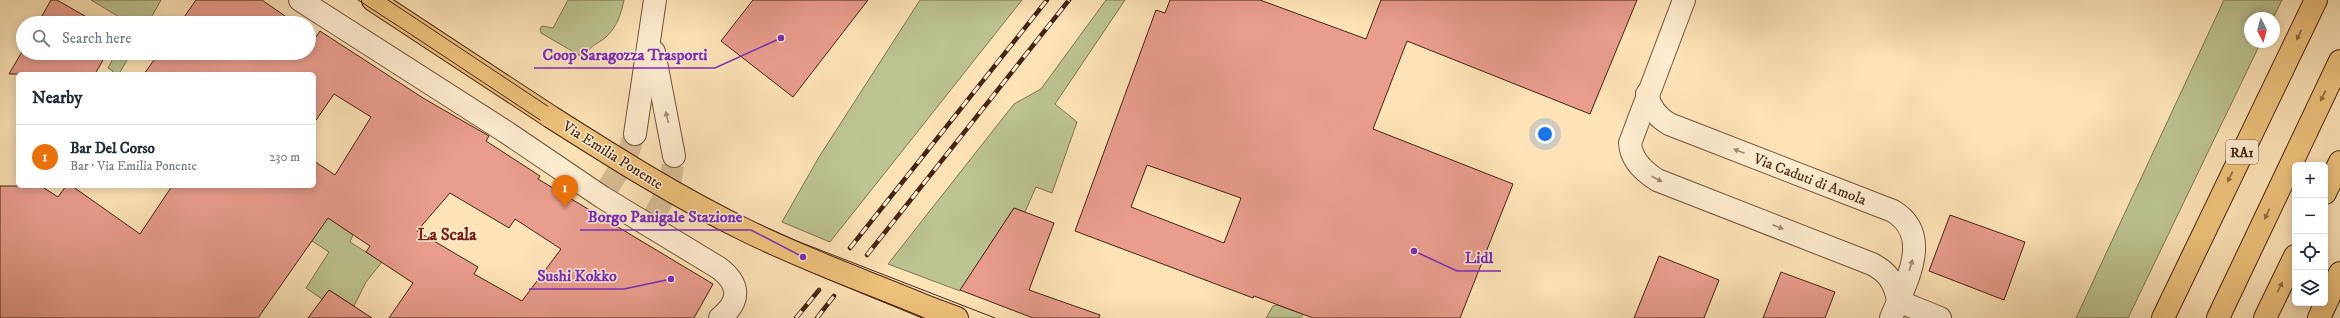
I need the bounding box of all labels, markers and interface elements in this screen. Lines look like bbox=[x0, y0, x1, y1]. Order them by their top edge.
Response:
north arrow bbox=[2244, 12, 2280, 48]
search box bbox=[16, 16, 316, 60]
icon: search bbox=[30, 27, 52, 49]
text: Search here bbox=[62, 29, 131, 48]
one-way arrow bbox=[2296, 29, 2302, 41]
callout: Coop Saragozza Trasporti bbox=[534, 40, 715, 68]
text: Coop Saragozza Trasporti bbox=[543, 45, 707, 65]
text: Nearby bbox=[32, 87, 82, 109]
one-way arrow bbox=[2320, 90, 2326, 102]
one-way arrow bbox=[664, 111, 670, 123]
street label: Via Emilia Ponente bbox=[558, 116, 667, 194]
your location bbox=[1535, 124, 1555, 144]
text: Bar Del Corso bbox=[70, 139, 155, 158]
road number: RA1 bbox=[2226, 140, 2258, 164]
one-way arrow bbox=[1733, 148, 1745, 154]
text: 1 bbox=[43, 149, 47, 165]
text: 230 m bbox=[269, 149, 300, 165]
street label: Via Caduti di Amola bbox=[1750, 149, 1869, 210]
text: Bar · Via Emilia Ponente bbox=[70, 158, 197, 174]
map controls bbox=[2292, 162, 2328, 306]
button: + bbox=[2292, 162, 2328, 198]
one-way arrow bbox=[2227, 172, 2233, 183]
pin: 1 bbox=[552, 175, 578, 208]
one-way arrow bbox=[1651, 176, 1663, 182]
button: − bbox=[2292, 198, 2328, 234]
callout: Borgo Panigale Stazione bbox=[580, 202, 751, 230]
text: Borgo Panigale Stazione bbox=[588, 207, 743, 227]
one-way arrow bbox=[2264, 208, 2270, 219]
district label: La Scala bbox=[418, 224, 477, 246]
one-way arrow bbox=[1772, 224, 1784, 230]
button: locate bbox=[2292, 234, 2328, 270]
callout: Lidl bbox=[1457, 243, 1501, 271]
text: Lidl bbox=[1465, 248, 1494, 268]
one-way arrow bbox=[1908, 258, 1914, 270]
callout: Sushi Kokko bbox=[529, 261, 624, 289]
text: Sushi Kokko bbox=[537, 266, 617, 286]
button: layers bbox=[2292, 270, 2328, 306]
one-way arrow bbox=[2277, 281, 2283, 293]

